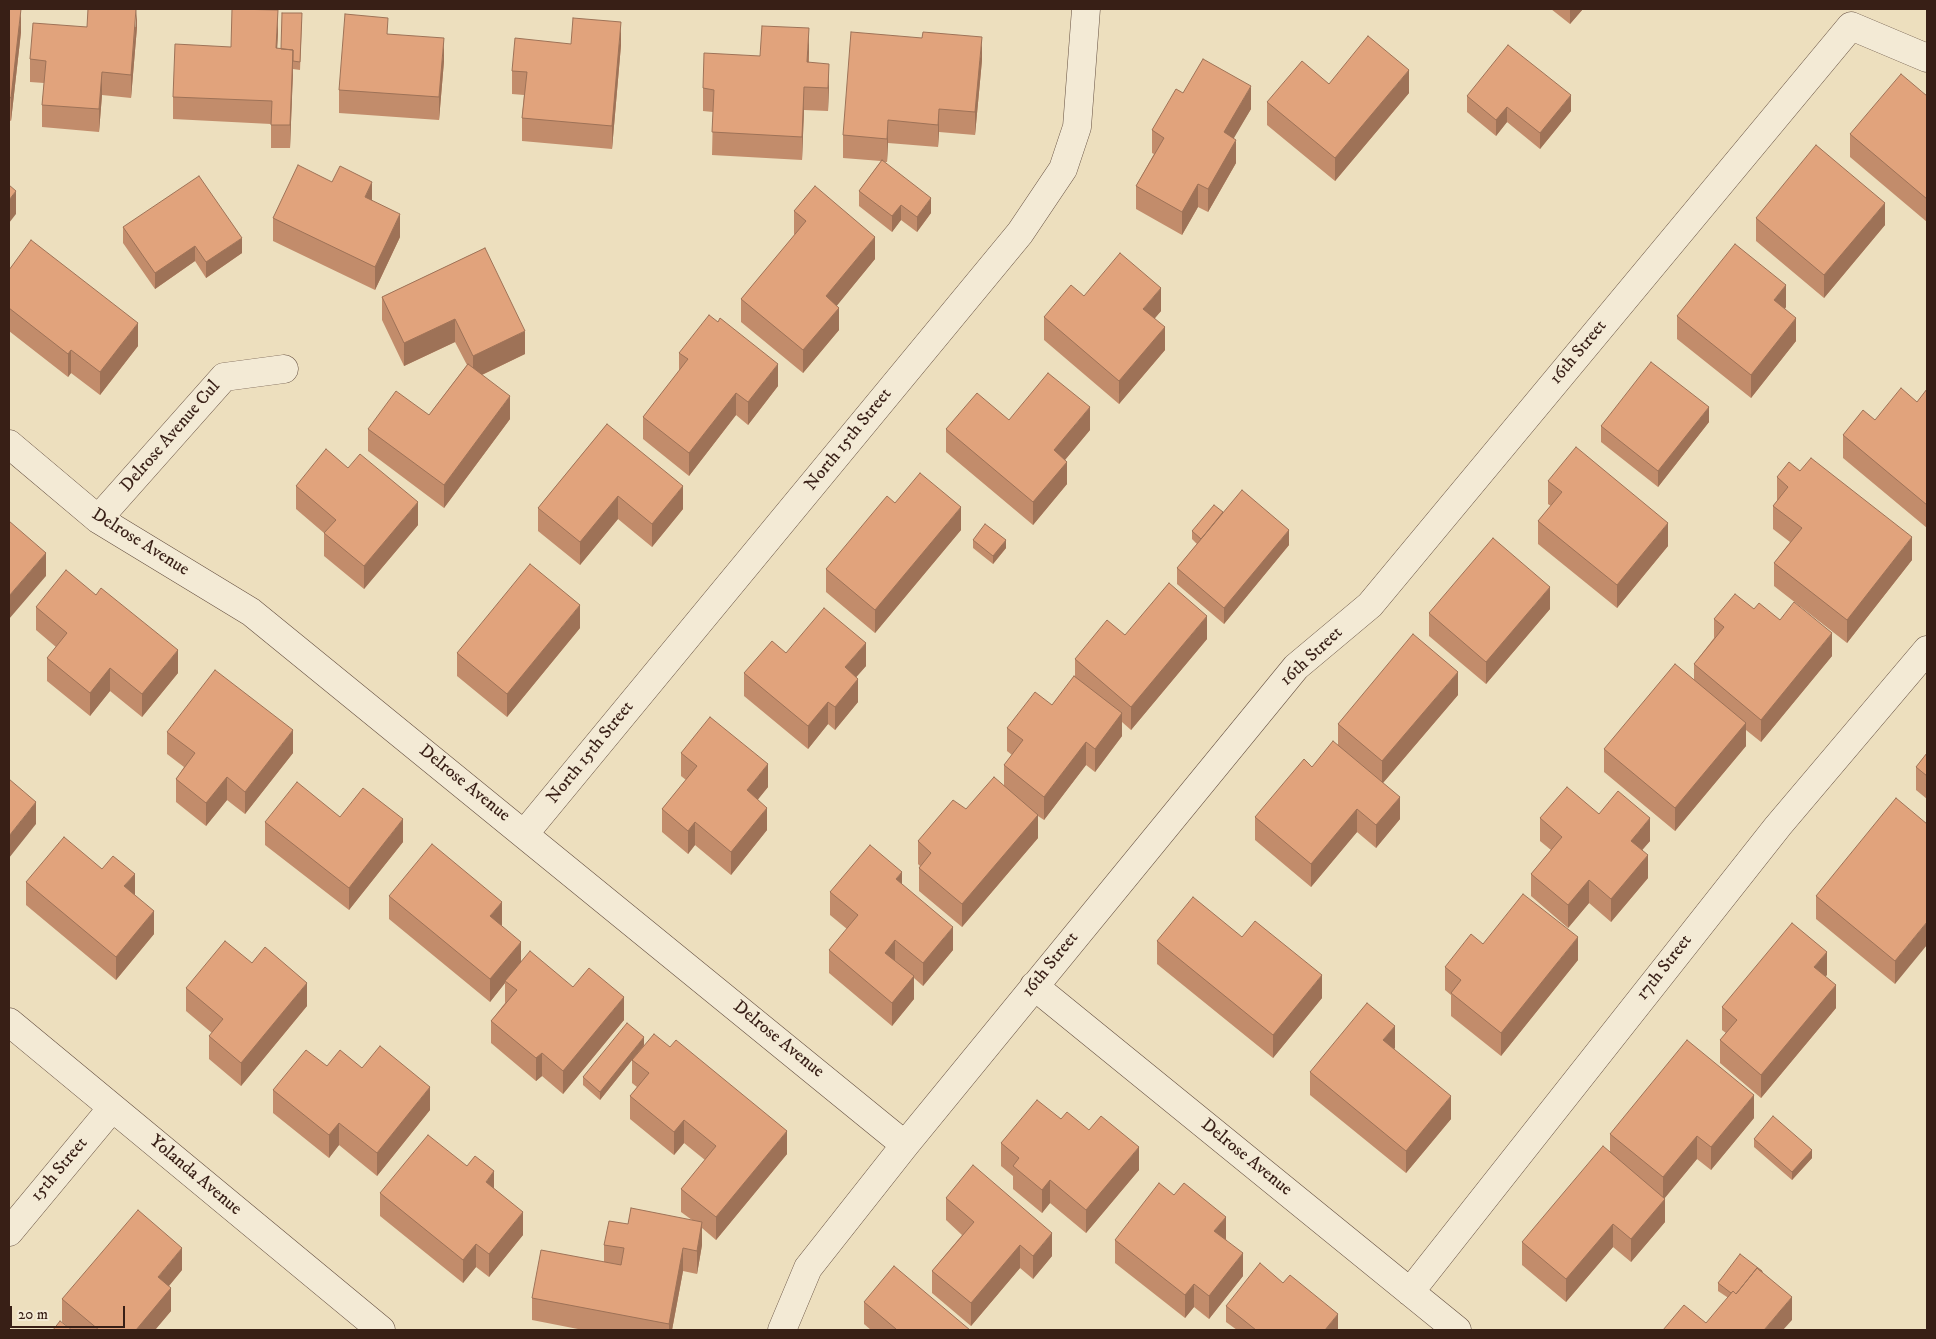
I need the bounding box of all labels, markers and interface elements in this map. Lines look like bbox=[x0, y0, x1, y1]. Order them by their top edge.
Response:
street label: 16th Street bbox=[1546, 316, 1612, 390]
street label: Delrose Avenue Cul bbox=[117, 377, 225, 497]
street label: North 15th Street bbox=[801, 384, 897, 496]
street label: Delrose Avenue bbox=[87, 504, 193, 582]
street label: 16th Street bbox=[1276, 623, 1348, 691]
street label: North 15th Street bbox=[543, 697, 639, 809]
street label: Delrose Avenue bbox=[414, 741, 514, 827]
street label: 16th Street bbox=[1018, 928, 1084, 1002]
street label: 17th Street bbox=[1633, 931, 1697, 1005]
street label: Delrose Avenue bbox=[728, 997, 828, 1083]
street label: Delrose Avenue bbox=[1196, 1115, 1296, 1201]
street label: Yolanda Avenue bbox=[145, 1131, 245, 1221]
street label: 15th Street bbox=[27, 1134, 93, 1206]
scale bar bbox=[12, 1296, 128, 1328]
text: 20 m bbox=[18, 1305, 48, 1324]

